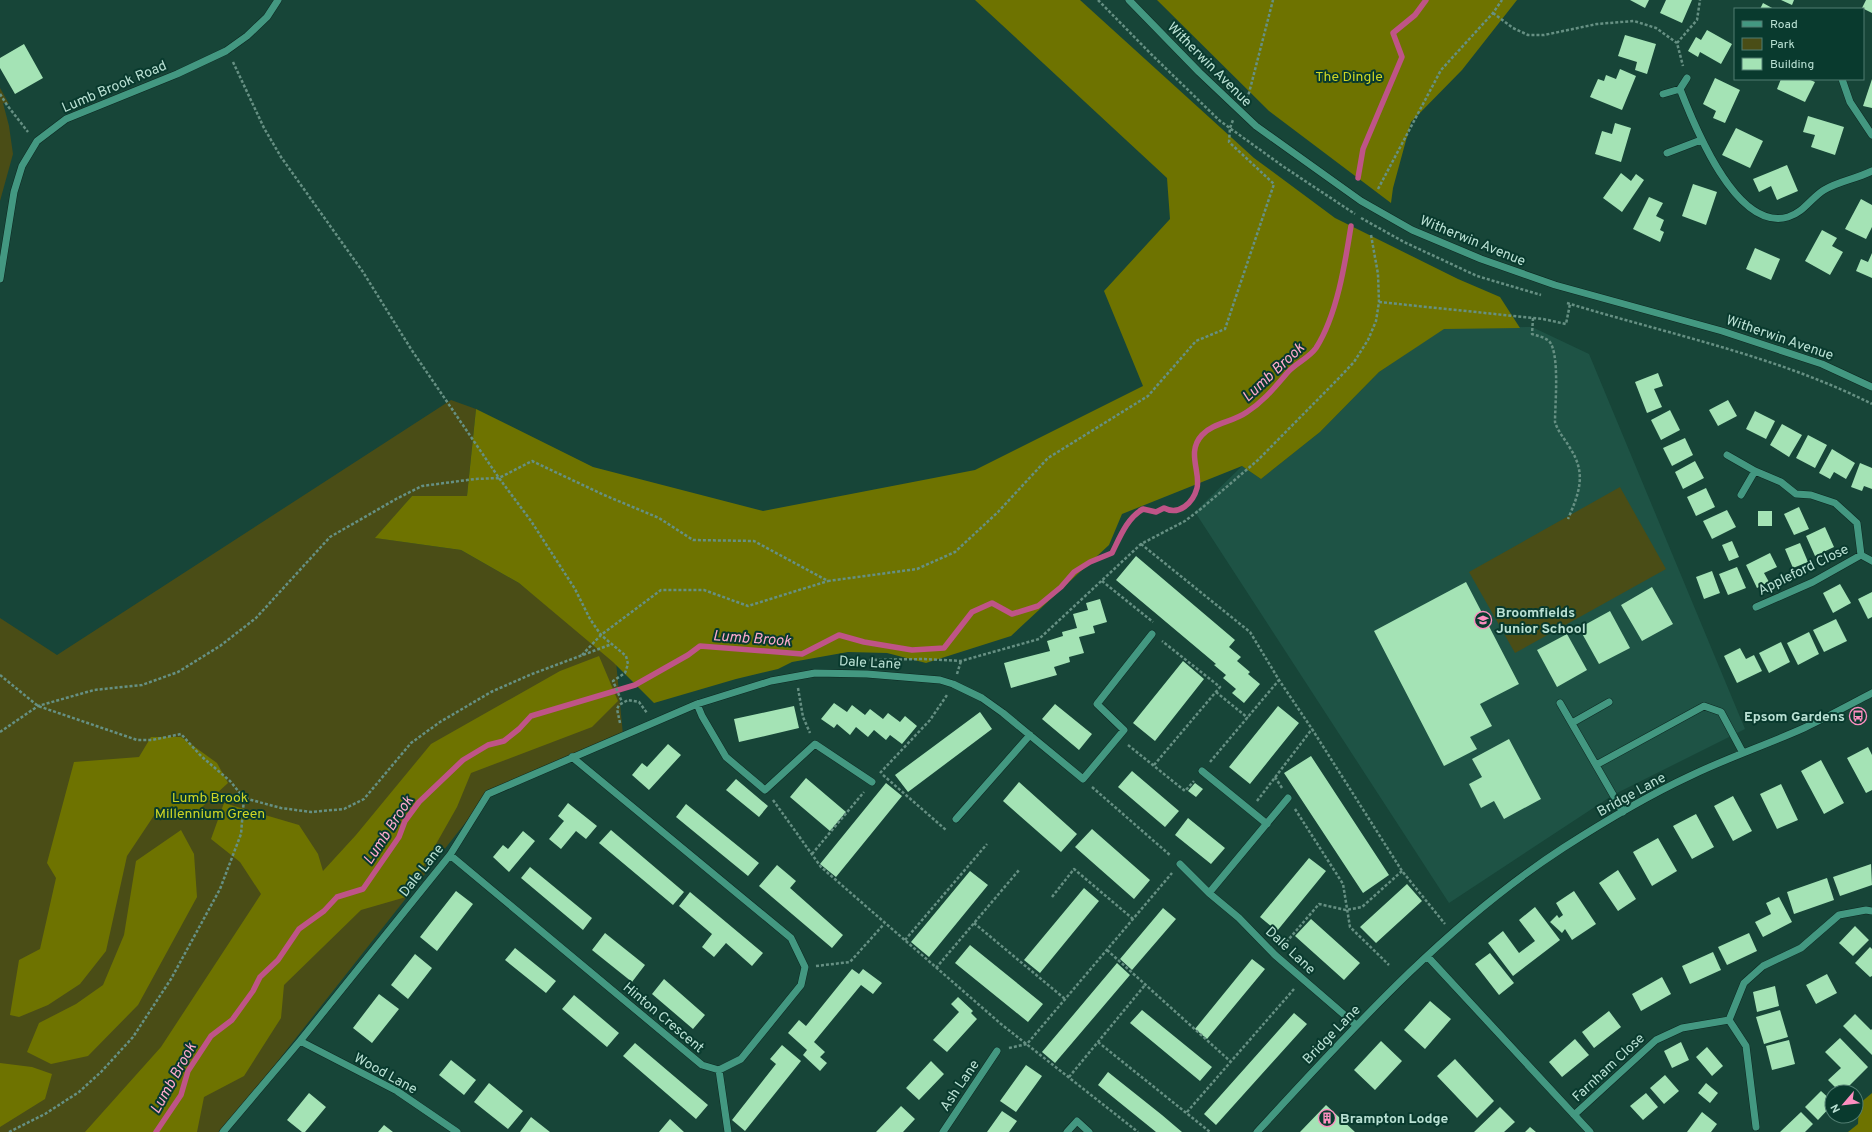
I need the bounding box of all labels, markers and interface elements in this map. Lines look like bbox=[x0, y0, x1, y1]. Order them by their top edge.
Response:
legend bbox=[1734, 8, 1864, 80]
text: Road bbox=[1770, 17, 1798, 33]
street label: Witherwin Avenue bbox=[1163, 19, 1255, 111]
text: Park bbox=[1770, 37, 1795, 53]
text: Building bbox=[1770, 57, 1814, 73]
street label: Lumb Brook Road bbox=[60, 58, 170, 117]
park label: The Dingle bbox=[1315, 69, 1383, 86]
street label: Witherwin Avenue bbox=[1417, 212, 1528, 270]
street label: Witherwin Avenue bbox=[1724, 312, 1835, 365]
water label: Lumb Brook bbox=[1239, 339, 1309, 407]
street label: Appleford Close bbox=[1756, 541, 1852, 600]
place label: Broomfields Junior School bbox=[1496, 605, 1586, 638]
school or university icon: Broomfields Junior School bbox=[1473, 610, 1493, 630]
water label: Lumb Brook bbox=[712, 627, 792, 652]
street label: Dale Lane bbox=[838, 653, 901, 674]
bus stop icon: Epsom Gardens bbox=[1848, 706, 1868, 726]
place label: Epsom Gardens bbox=[1744, 709, 1845, 726]
street label: Bridge Lane bbox=[1595, 770, 1669, 821]
park label: Lumb Brook Millennium Green bbox=[155, 790, 265, 823]
water label: Lumb Brook bbox=[360, 792, 419, 869]
street label: Dale Lane bbox=[396, 841, 448, 901]
street label: Dale Lane bbox=[1261, 924, 1319, 979]
street label: Hinton Crescent bbox=[619, 979, 707, 1057]
street label: Bridge Lane bbox=[1300, 1002, 1364, 1068]
street label: Farnham Close bbox=[1569, 1030, 1649, 1106]
water label: Lumb Brook bbox=[147, 1039, 202, 1118]
street label: Wood Lane bbox=[351, 1050, 420, 1099]
street label: Ash Lane bbox=[937, 1057, 984, 1115]
north arrow bbox=[1824, 1084, 1864, 1124]
text: N bbox=[1828, 1101, 1844, 1115]
building icon: Brampton Lodge bbox=[1317, 1108, 1337, 1128]
place label: Brampton Lodge bbox=[1340, 1111, 1448, 1128]

